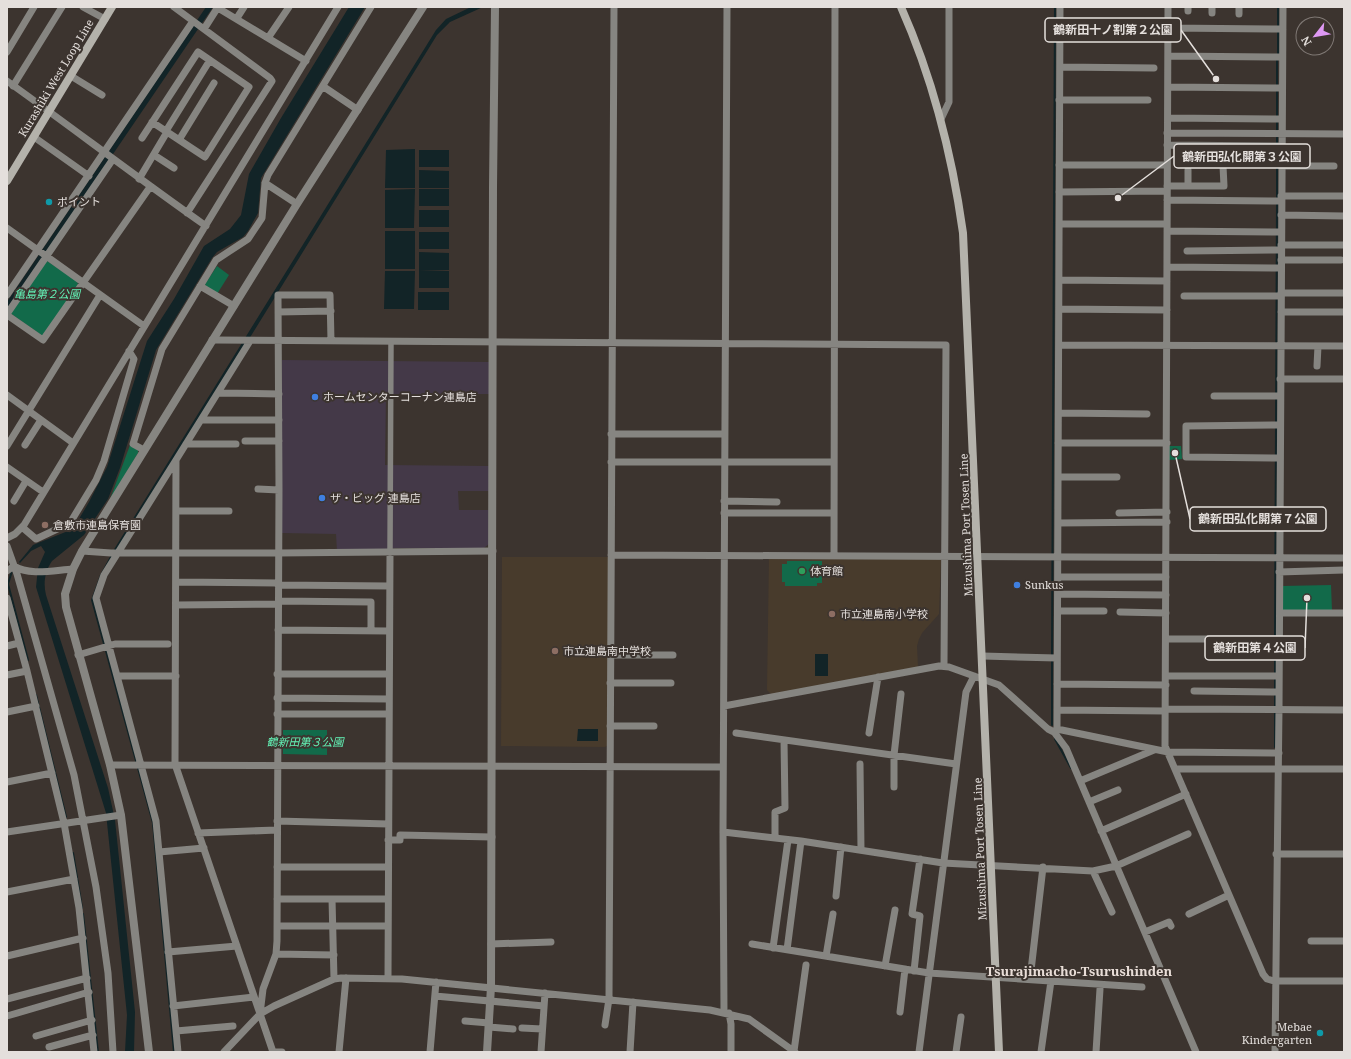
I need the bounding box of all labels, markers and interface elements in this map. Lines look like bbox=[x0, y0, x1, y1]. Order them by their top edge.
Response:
street label: Kurashiki West Loop Line bbox=[14, 16, 97, 139]
north arrow bbox=[1295, 16, 1335, 56]
callout: 鶴新田十ノ割第２公園 bbox=[1045, 18, 1181, 42]
text: 鶴新田十ノ割第２公園 bbox=[1053, 21, 1173, 38]
text: N bbox=[1297, 34, 1315, 49]
callout: 鶴新田弘化開第３公園 bbox=[1174, 144, 1310, 168]
text: 鶴新田弘化開第３公園 bbox=[1182, 148, 1302, 165]
place label: ポイント bbox=[57, 194, 101, 209]
marker: ポイント bbox=[44, 197, 54, 207]
park label: 亀島第２公園 bbox=[14, 286, 82, 301]
place label: ホームセンターコーナン連島店 bbox=[323, 389, 477, 404]
marker: ホームセンターコーナン連島店 bbox=[310, 392, 320, 402]
street label: Mizushima Port Tosen Line bbox=[956, 453, 975, 597]
place label: ザ・ビッグ 連島店 bbox=[330, 490, 421, 505]
marker: ザ・ビッグ 連島店 bbox=[317, 493, 327, 503]
callout: 鶴新田弘化開第７公園 bbox=[1190, 507, 1326, 531]
text: 鶴新田弘化開第７公園 bbox=[1198, 510, 1318, 527]
place label: 倉敷市連島保育園 bbox=[53, 517, 141, 532]
marker: 倉敷市連島保育園 bbox=[40, 520, 50, 530]
place label: 体育館 bbox=[810, 563, 843, 578]
marker: 体育館 bbox=[797, 566, 807, 576]
place label: Sunkus bbox=[1025, 577, 1063, 592]
marker: Sunkus bbox=[1012, 580, 1022, 590]
place label: 市立連島南小学校 bbox=[840, 606, 928, 621]
marker: 市立連島南小学校 bbox=[827, 609, 837, 619]
callout: 鶴新田第４公園 bbox=[1205, 636, 1305, 660]
text: 鶴新田第４公園 bbox=[1213, 639, 1297, 656]
place label: 市立連島南中学校 bbox=[563, 643, 651, 658]
marker: 市立連島南中学校 bbox=[550, 646, 560, 656]
park label: 鶴新田第３公園 bbox=[267, 734, 345, 749]
street label: Mizushima Port Tosen Line bbox=[970, 777, 989, 921]
district label: Tsurajimacho-Tsurushinden bbox=[986, 962, 1173, 980]
place label: Mebae Kindergarten bbox=[1242, 1019, 1312, 1047]
marker: Mebae Kindergarten bbox=[1315, 1028, 1325, 1038]

